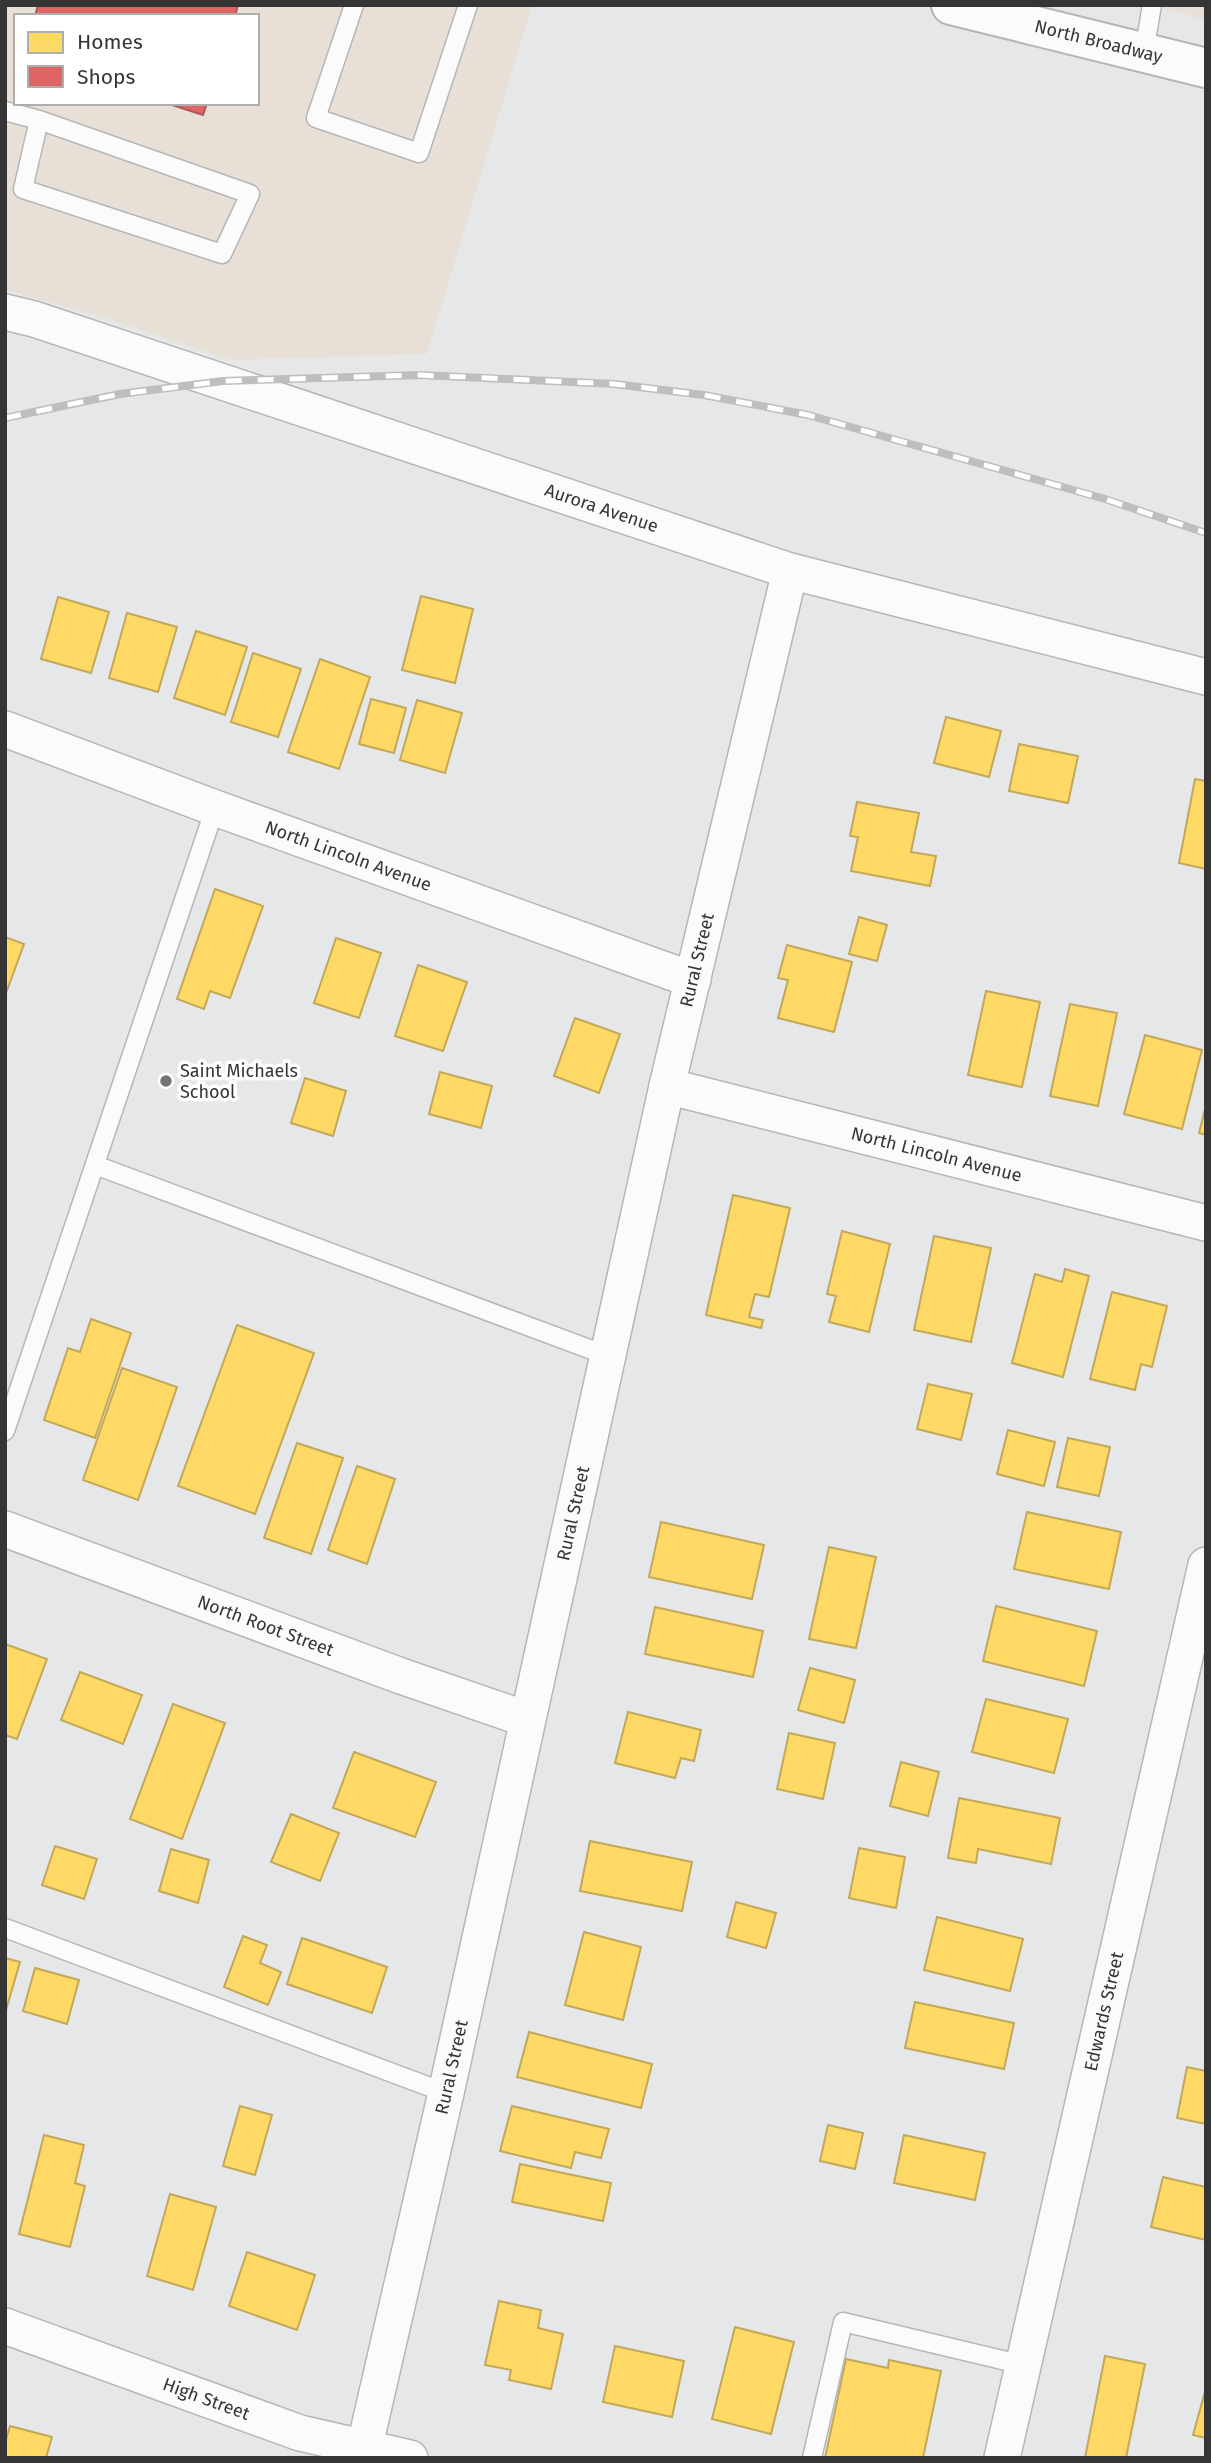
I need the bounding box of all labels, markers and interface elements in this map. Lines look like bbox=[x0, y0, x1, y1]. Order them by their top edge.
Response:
legend bbox=[14, 14, 259, 105]
street label: North Broadway bbox=[1032, 15, 1165, 68]
text: Homes bbox=[77, 29, 143, 55]
text: Shops bbox=[77, 64, 135, 90]
street label: Aurora Avenue bbox=[542, 479, 661, 537]
street label: North Lincoln Avenue bbox=[262, 816, 435, 896]
street label: Rural Street bbox=[675, 910, 719, 1009]
place label: Saint Michaels School bbox=[180, 1060, 298, 1103]
marker: Saint Michaels School bbox=[158, 1073, 174, 1089]
street label: North Lincoln Avenue bbox=[849, 1122, 1024, 1187]
street label: Rural Street bbox=[552, 1463, 594, 1563]
street label: North Root Street bbox=[195, 1590, 337, 1661]
street label: Edwards Street bbox=[1080, 1949, 1128, 2073]
street label: Rural Street bbox=[430, 2017, 473, 2117]
street label: High Street bbox=[160, 2373, 253, 2425]

